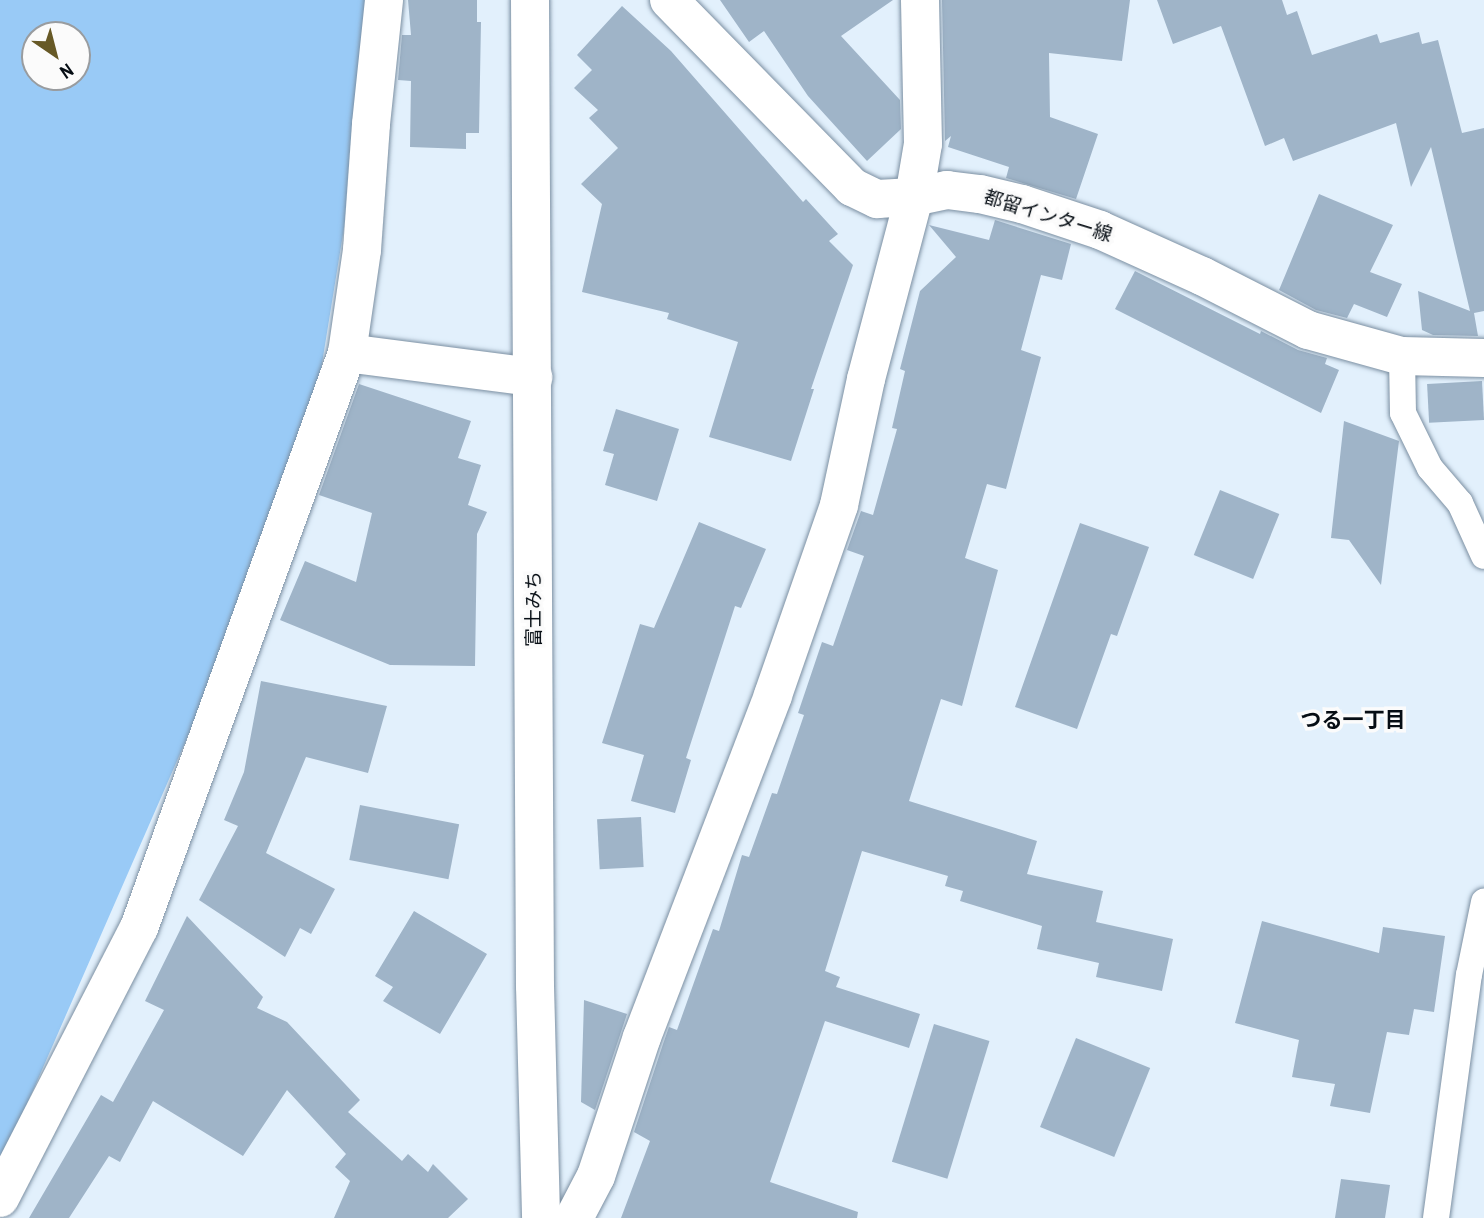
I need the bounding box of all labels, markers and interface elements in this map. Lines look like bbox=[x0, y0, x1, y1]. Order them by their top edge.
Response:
north arrow bbox=[21, 21, 91, 91]
text: N bbox=[55, 58, 79, 85]
street label: 都留インター線 bbox=[981, 186, 1115, 246]
street label: 富士みち bbox=[523, 571, 545, 647]
district label: つる一丁目 bbox=[1301, 707, 1405, 733]

